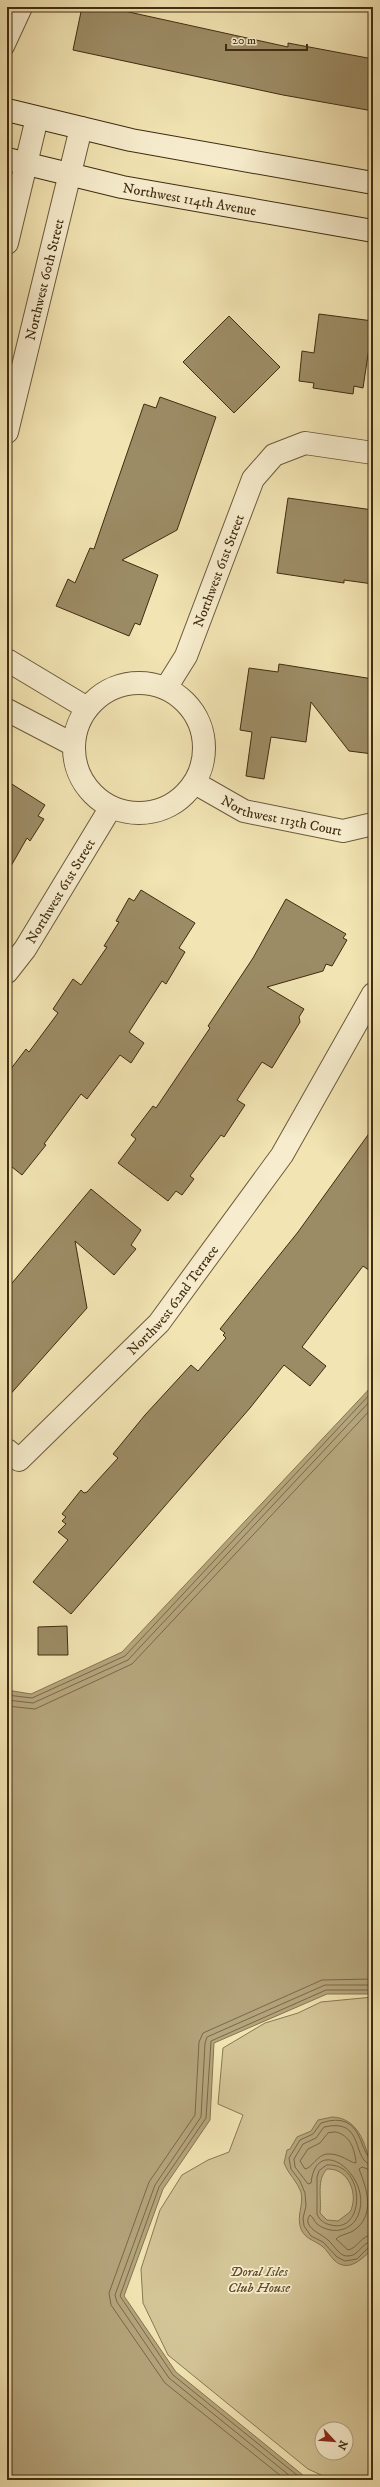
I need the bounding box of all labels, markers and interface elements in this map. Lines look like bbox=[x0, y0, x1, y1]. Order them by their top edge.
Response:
scale bar bbox=[226, 26, 307, 52]
text: 20 m bbox=[232, 33, 256, 48]
street label: Northwest 114th Avenue bbox=[121, 179, 258, 220]
street label: Northwest 60th Street bbox=[22, 216, 69, 342]
street label: Northwest 61st Street bbox=[190, 511, 249, 630]
street label: Northwest 113th Court bbox=[217, 792, 344, 841]
street label: Northwest 61st Street bbox=[22, 835, 100, 947]
street label: Northwest 62nd Terrace bbox=[124, 1242, 223, 1359]
park label: Doral Isles Club House bbox=[228, 2263, 291, 2297]
north arrow bbox=[314, 2421, 354, 2461]
text: N bbox=[334, 2438, 350, 2452]

